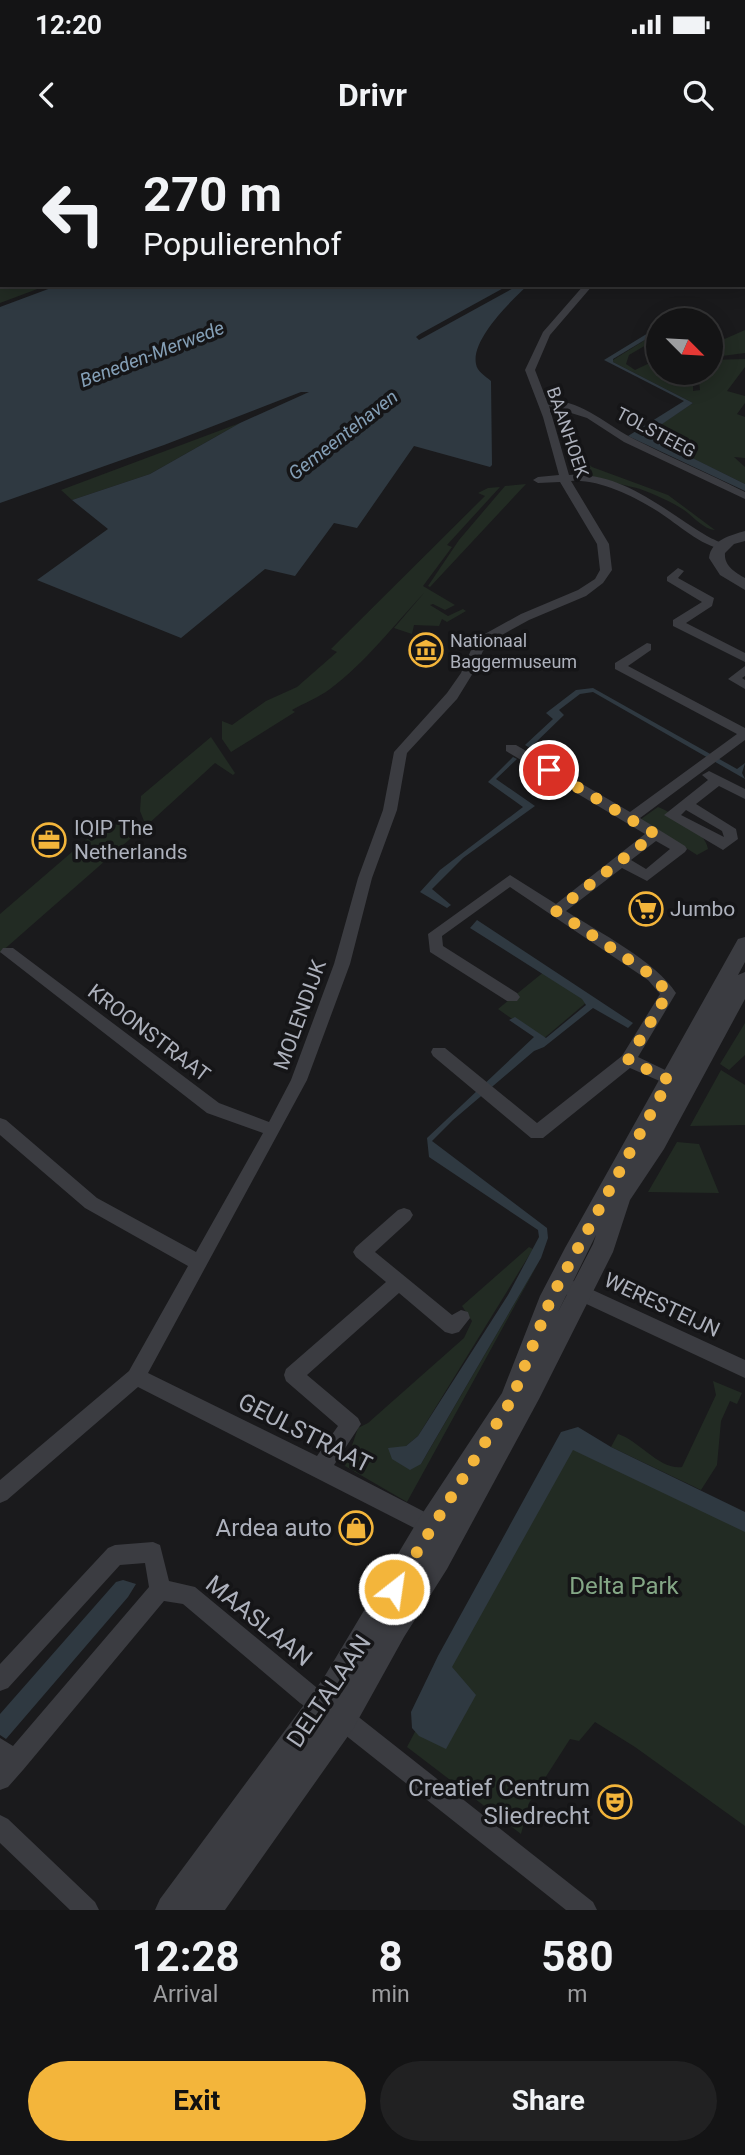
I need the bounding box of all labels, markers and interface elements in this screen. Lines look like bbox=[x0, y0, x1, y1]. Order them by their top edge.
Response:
text: 12:20 bbox=[35, 10, 102, 40]
icon: back bbox=[28, 76, 66, 114]
text: Drivr bbox=[338, 76, 407, 114]
icon: search bbox=[679, 76, 717, 114]
text: 270 m bbox=[143, 166, 282, 223]
icon: left bbox=[28, 168, 119, 259]
text: Populierenhof bbox=[143, 225, 342, 263]
north arrow bbox=[646, 308, 723, 385]
map controls bbox=[646, 308, 723, 385]
water label: Beneden-Merwede bbox=[77, 316, 228, 392]
street label: BAANHOEK bbox=[543, 384, 594, 481]
water label: Gemeentehaven bbox=[284, 385, 402, 485]
street label: TOLSTEEG bbox=[613, 402, 699, 462]
place label: Nationaal Baggermuseum bbox=[450, 630, 577, 672]
museum icon: Nationaal Baggermuseum bbox=[407, 631, 445, 669]
pin bbox=[519, 740, 579, 800]
icon: arrive bbox=[530, 751, 568, 789]
place label: IQIP The Netherlands bbox=[74, 816, 188, 864]
office icon: IQIP The Netherlands bbox=[30, 821, 68, 859]
supermarket icon: Jumbo bbox=[627, 890, 665, 928]
place label: Jumbo bbox=[670, 897, 735, 921]
street label: MOLENDIJK bbox=[269, 956, 331, 1073]
street label: KROONSTRAAT bbox=[83, 979, 215, 1087]
street label: WERESTEIJN bbox=[600, 1268, 724, 1342]
street label: GEULSTRAAT bbox=[234, 1387, 376, 1479]
shop icon: Ardea auto bbox=[337, 1509, 375, 1547]
place label: Ardea auto bbox=[216, 1514, 332, 1542]
position arrow bbox=[357, 1552, 431, 1626]
street label: MAASLAAN bbox=[200, 1570, 318, 1672]
park label: Delta Park bbox=[569, 1572, 680, 1600]
street label: DELTALAAN bbox=[281, 1629, 377, 1753]
place label: Creatief Centrum Sliedrecht bbox=[408, 1774, 590, 1830]
theatre icon: Creatief Centrum Sliedrecht bbox=[596, 1783, 634, 1821]
text: 12:28 bbox=[132, 1932, 240, 1981]
text: 8 bbox=[378, 1932, 403, 1981]
text: 580 bbox=[541, 1932, 614, 1981]
text: Arrival bbox=[153, 1981, 218, 2008]
text: min bbox=[371, 1981, 410, 2008]
text: m bbox=[567, 1981, 587, 2008]
button: Exit bbox=[28, 2061, 366, 2141]
button: Share bbox=[380, 2061, 717, 2141]

